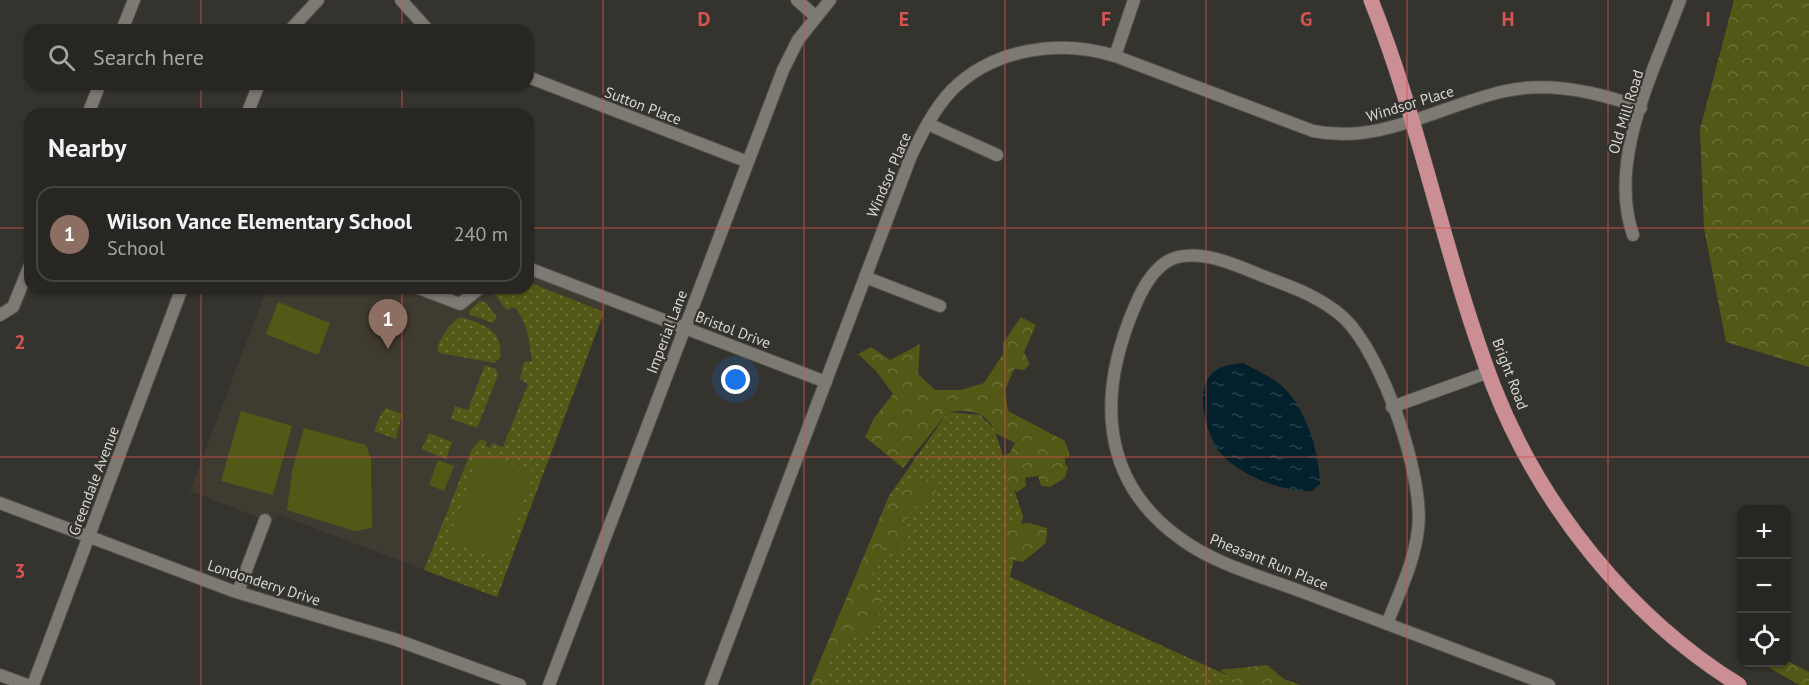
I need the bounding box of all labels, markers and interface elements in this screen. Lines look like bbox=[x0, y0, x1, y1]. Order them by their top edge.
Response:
text: D bbox=[698, 6, 711, 32]
text: E bbox=[899, 6, 909, 32]
text: F bbox=[1101, 6, 1111, 32]
text: G bbox=[1300, 6, 1312, 32]
text: H bbox=[1501, 6, 1515, 32]
text: I bbox=[1705, 6, 1711, 32]
search box bbox=[24, 24, 534, 90]
icon: search bbox=[45, 41, 78, 74]
text: Search here bbox=[93, 43, 204, 71]
street label: Old Mill Road bbox=[1604, 67, 1647, 156]
street label: Windsor Place bbox=[1364, 81, 1456, 126]
street label: Sutton Place bbox=[602, 82, 684, 129]
street label: Windsor Place bbox=[862, 129, 915, 220]
text: Nearby bbox=[48, 131, 126, 164]
text: Wilson Vance Elementary School bbox=[107, 207, 412, 235]
text: 1 bbox=[64, 221, 75, 247]
text: 240 m bbox=[454, 221, 508, 247]
text: School bbox=[107, 235, 165, 261]
street label: Imperial Lane bbox=[642, 287, 691, 376]
pin: 1 bbox=[368, 300, 408, 349]
street label: Bristol Drive bbox=[693, 306, 774, 353]
text: 2 bbox=[14, 329, 26, 355]
street label: Bright Road bbox=[1488, 335, 1533, 412]
your location bbox=[721, 365, 750, 394]
street label: Greendale Avenue bbox=[64, 424, 123, 538]
map controls bbox=[1737, 505, 1791, 667]
button: + bbox=[1737, 505, 1791, 559]
street label: Pheasant Run Place bbox=[1207, 529, 1331, 594]
street label: Londonderry Drive bbox=[205, 555, 323, 610]
text: 3 bbox=[14, 558, 26, 584]
button: − bbox=[1737, 559, 1791, 613]
button: locate bbox=[1737, 613, 1791, 667]

